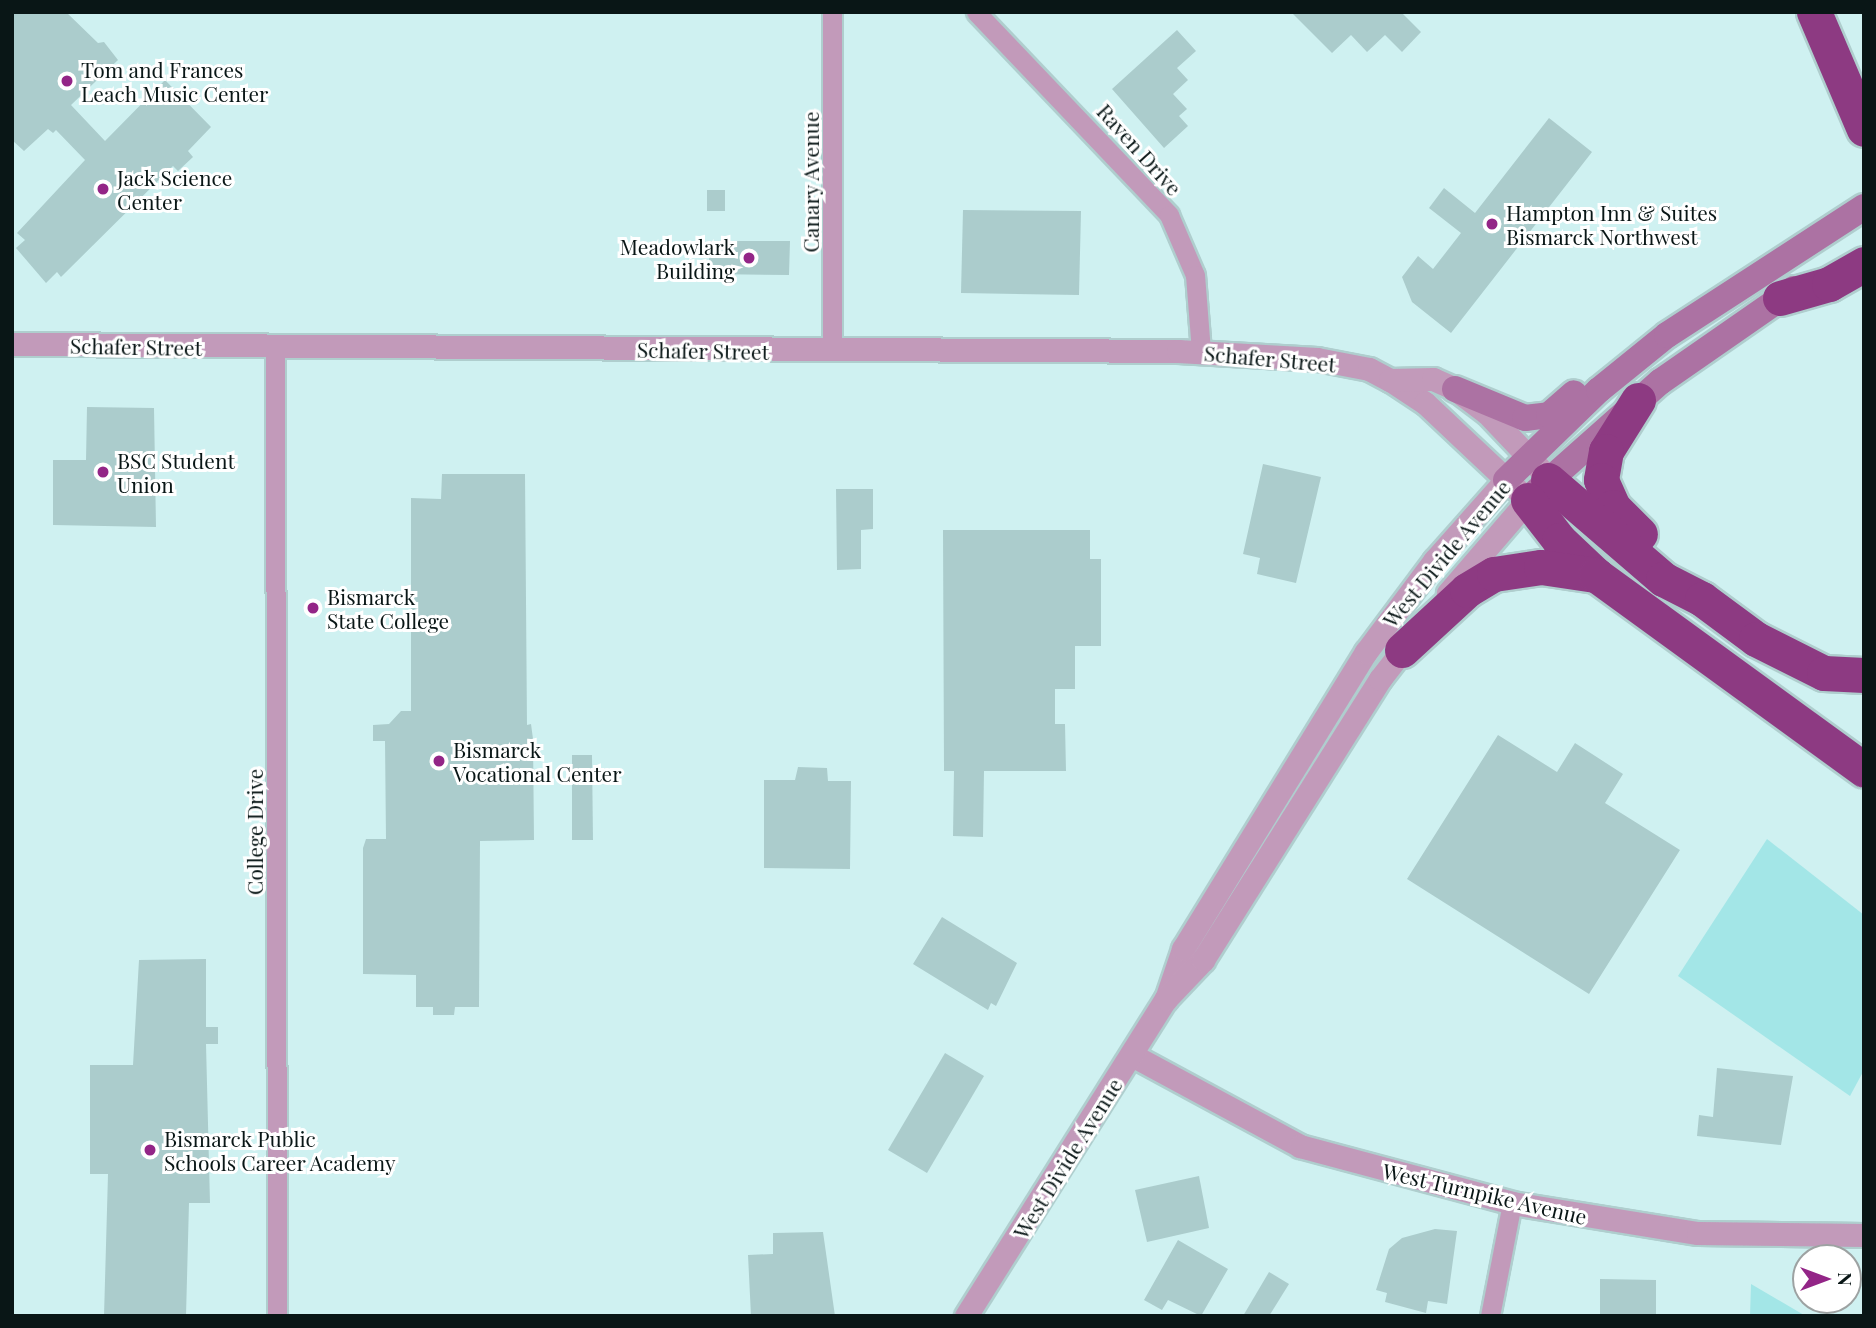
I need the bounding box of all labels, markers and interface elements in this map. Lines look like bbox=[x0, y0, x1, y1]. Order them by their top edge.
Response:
place label: Tom and Frances Leach Music Center bbox=[81, 56, 268, 106]
marker: Tom and Frances Leach Music Center bbox=[59, 73, 75, 89]
street label: Raven Drive bbox=[1093, 98, 1187, 200]
street label: Canary Avenue bbox=[797, 111, 823, 253]
place label: Jack Science Center bbox=[117, 164, 233, 214]
marker: Jack Science Center bbox=[95, 181, 111, 197]
place label: Hampton Inn & Suites Bismarck Northwest bbox=[1506, 199, 1717, 249]
marker: Hampton Inn & Suites Bismarck Northwest bbox=[1484, 216, 1500, 232]
place label: Meadowlark Building bbox=[620, 233, 735, 283]
marker: Meadowlark Building bbox=[741, 250, 757, 266]
street label: Schafer Street bbox=[70, 332, 202, 360]
street label: Schafer Street bbox=[637, 336, 769, 364]
street label: Schafer Street bbox=[1203, 340, 1337, 376]
place label: BSC Student Union bbox=[117, 447, 235, 497]
marker: BSC Student Union bbox=[95, 464, 111, 480]
street label: West Divide Avenue bbox=[1377, 474, 1515, 632]
place label: Bismarck State College bbox=[327, 583, 449, 633]
marker: Bismarck State College bbox=[305, 600, 321, 616]
place label: Bismarck Vocational Center bbox=[453, 736, 621, 786]
marker: Bismarck Vocational Center bbox=[431, 753, 447, 769]
street label: College Drive bbox=[241, 769, 267, 895]
street label: West Divide Avenue bbox=[1007, 1073, 1127, 1243]
place label: Bismarck Public Schools Career Academy bbox=[164, 1125, 397, 1175]
marker: Bismarck Public Schools Career Academy bbox=[142, 1142, 158, 1158]
street label: West Turnpike Avenue bbox=[1380, 1157, 1590, 1229]
north arrow bbox=[1792, 1244, 1862, 1314]
text: N bbox=[1833, 1272, 1859, 1286]

